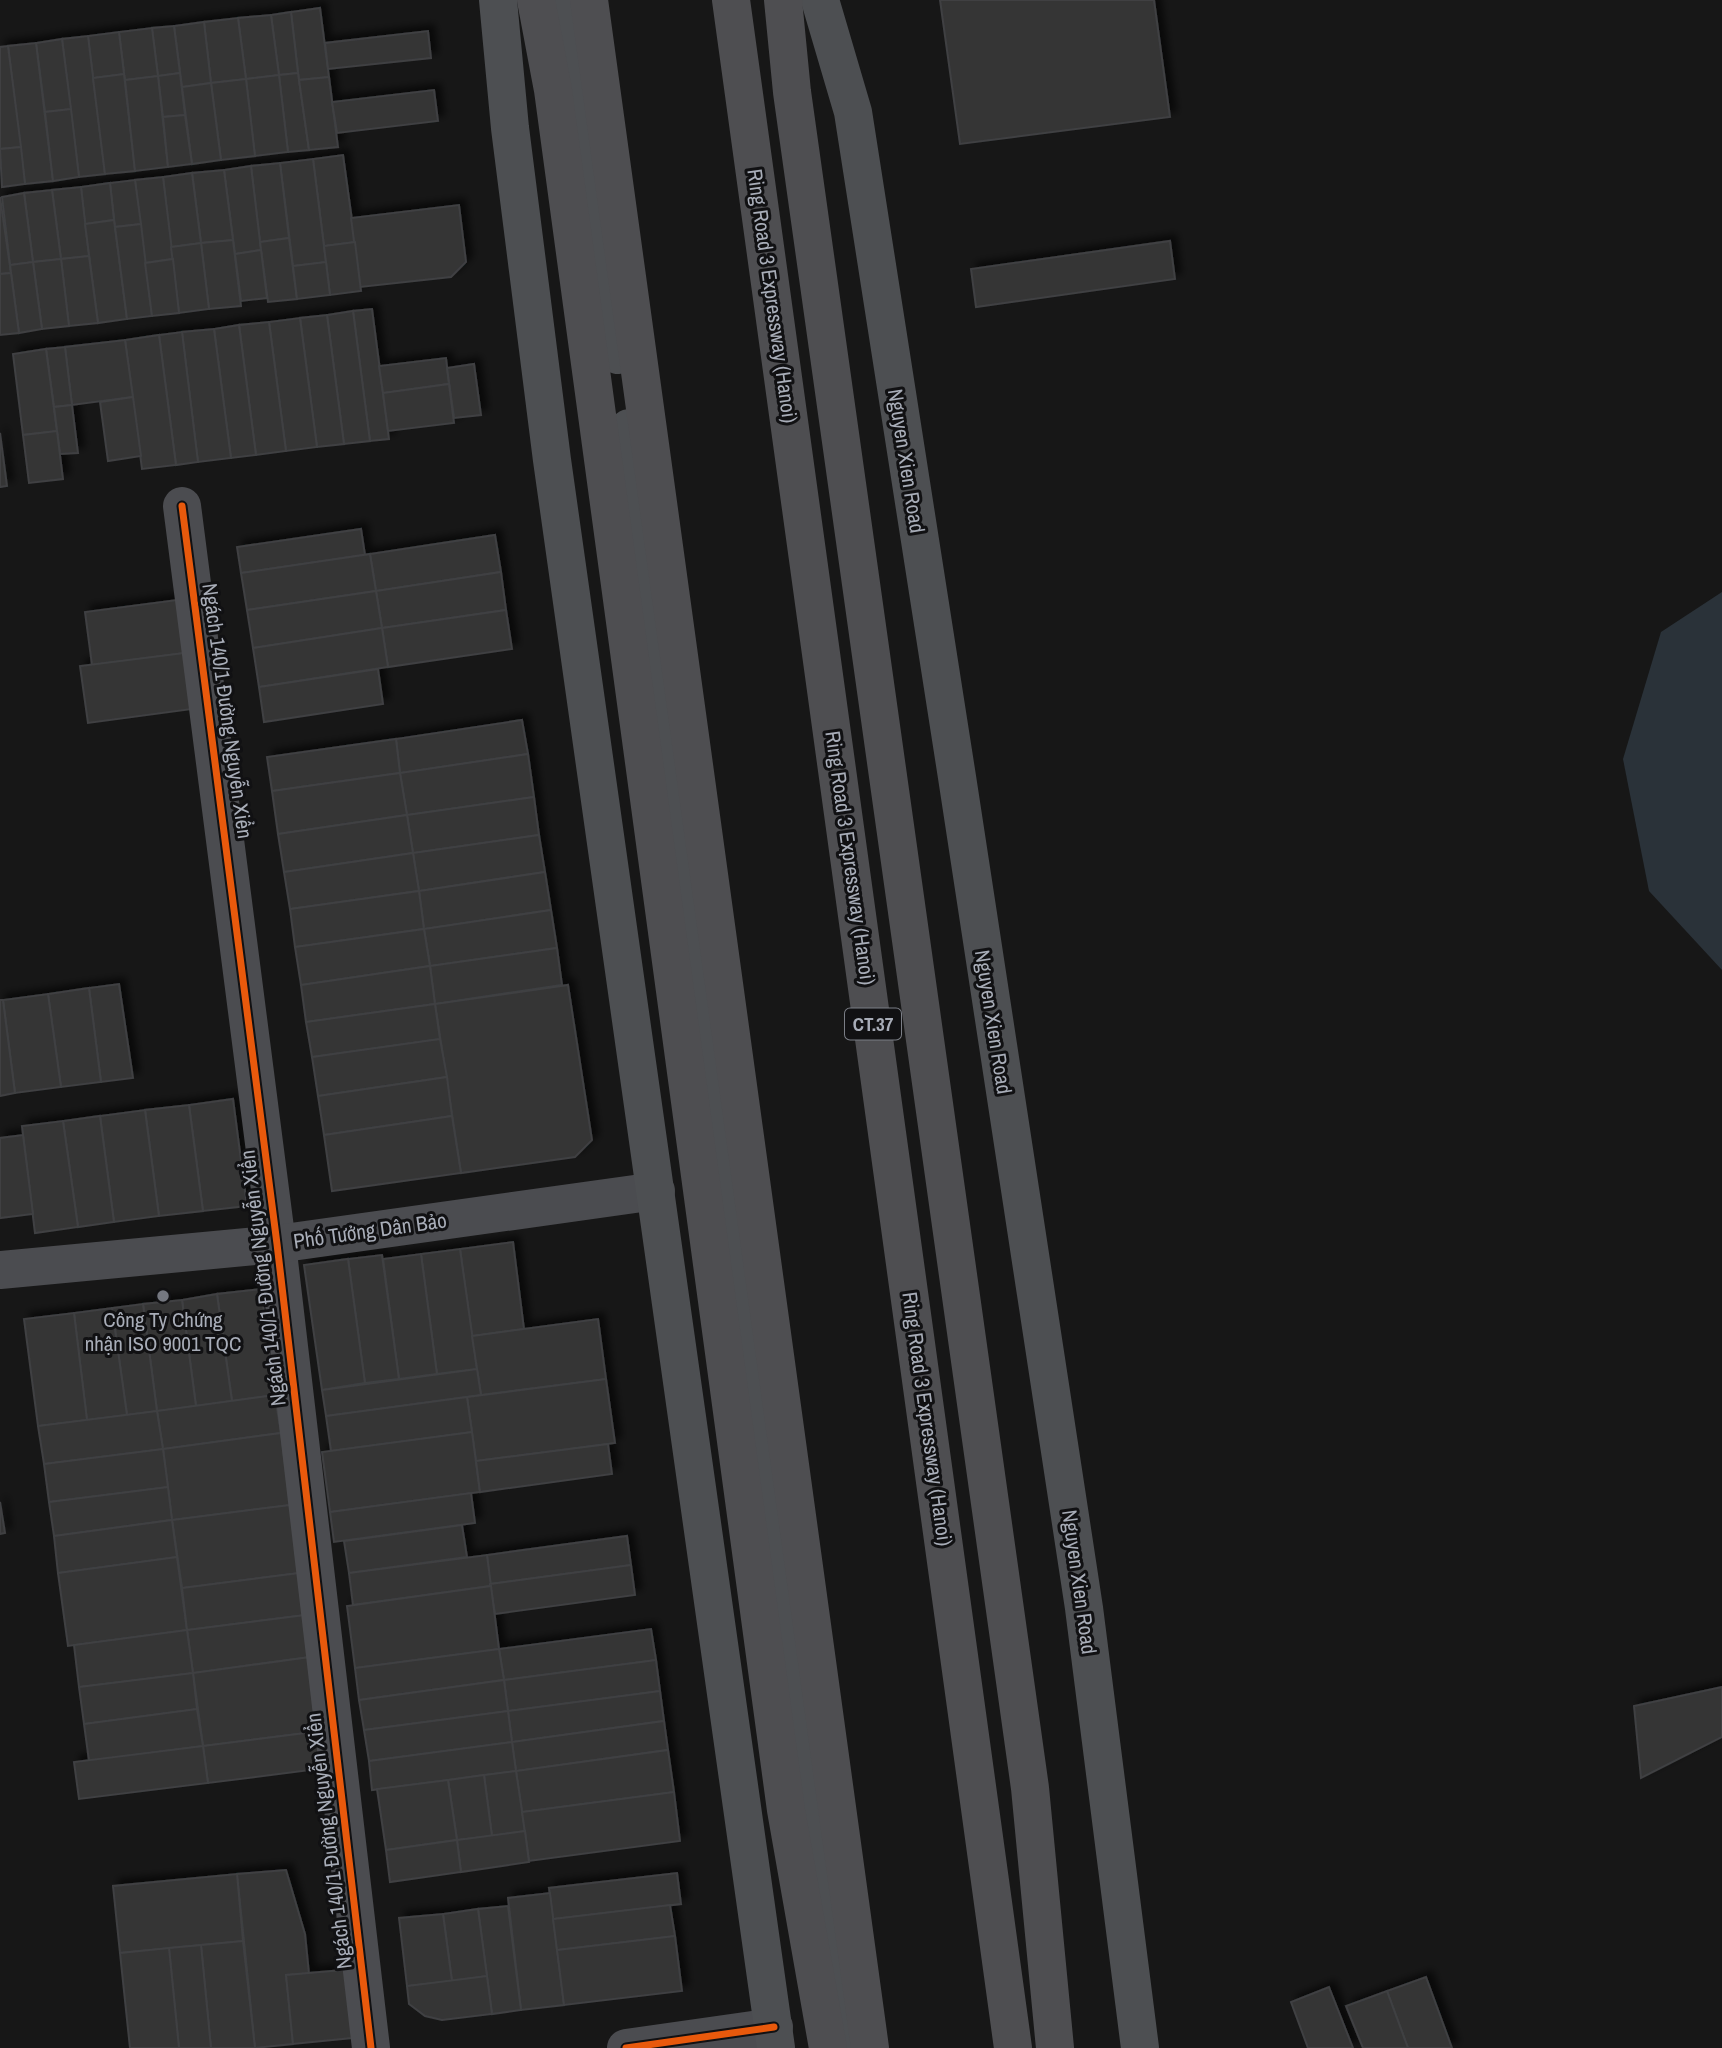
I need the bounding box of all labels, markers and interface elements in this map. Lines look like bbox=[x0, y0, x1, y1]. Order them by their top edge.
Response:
street label: Ring Road 3 Expressway (Hanoi) bbox=[740, 167, 805, 425]
street label: Nguyen Xien Road bbox=[881, 387, 932, 535]
street label: Ngách 140/1 Đường Nguyễn Xiển bbox=[195, 581, 260, 840]
street label: Ring Road 3 Expressway (Hanoi) bbox=[818, 729, 883, 987]
street label: Nguyen Xien Road bbox=[968, 948, 1019, 1096]
road number: CT.37 bbox=[845, 1008, 901, 1040]
street label: Ngách 140/1 Đường Nguyễn Xiển bbox=[232, 1148, 293, 1408]
street label: Phố Tưởng Dân Bảo bbox=[292, 1205, 448, 1256]
marker: Công Ty Chứng nhận ISO 9001 TQC bbox=[155, 1288, 171, 1304]
street label: Ring Road 3 Expressway (Hanoi) bbox=[895, 1290, 960, 1548]
place label: Công Ty Chứng nhận ISO 9001 TQC bbox=[85, 1305, 241, 1358]
street label: Nguyen Xien Road bbox=[1055, 1508, 1104, 1656]
street label: Ngách 140/1 Đường Nguyễn Xiển bbox=[298, 1711, 359, 1971]

